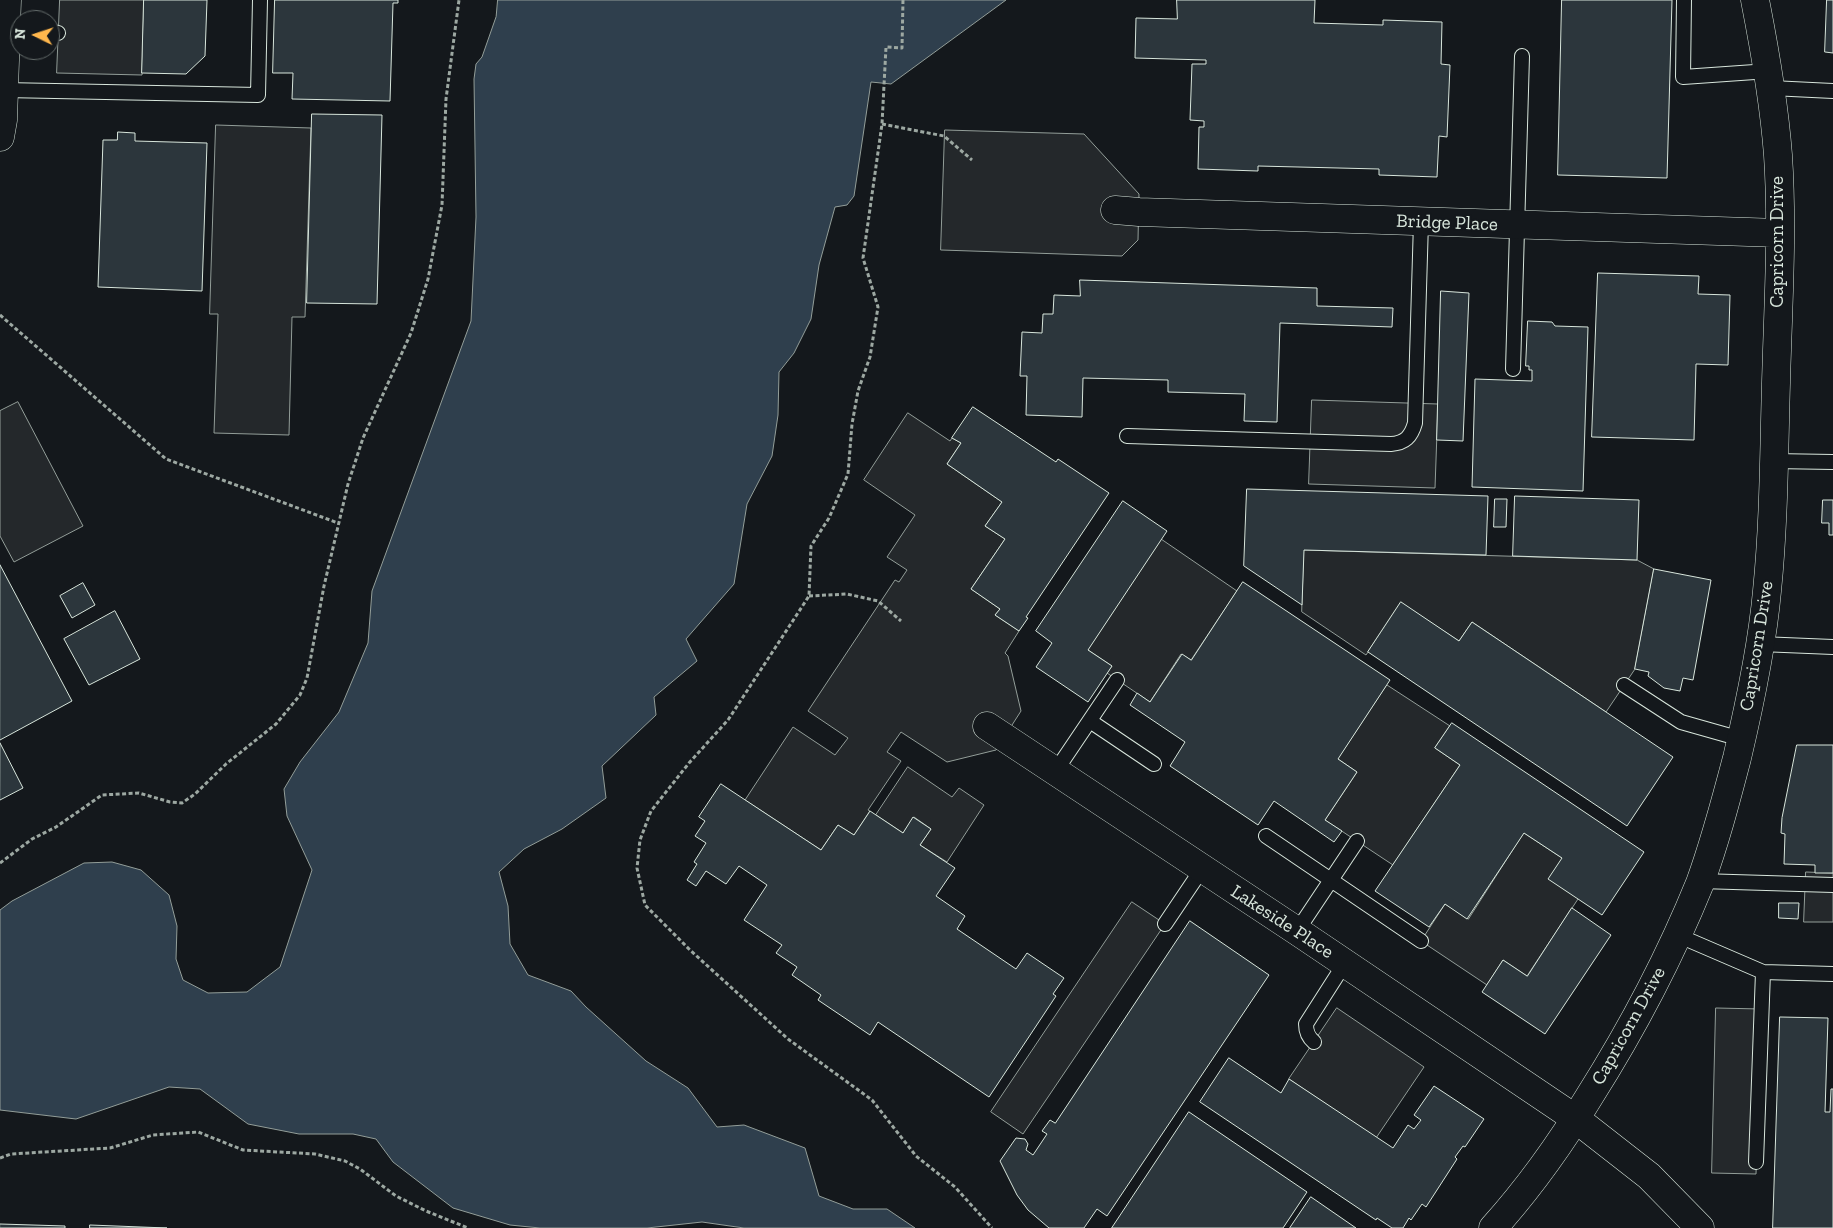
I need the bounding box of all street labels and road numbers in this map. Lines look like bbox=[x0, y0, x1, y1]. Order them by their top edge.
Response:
street label: Capricorn Drive bbox=[1767, 176, 1789, 308]
street label: Bridge Place bbox=[1396, 210, 1498, 236]
street label: Capricorn Drive bbox=[1735, 579, 1779, 713]
street label: Lakeside Place bbox=[1226, 880, 1338, 964]
street label: Capricorn Drive bbox=[1587, 963, 1671, 1089]

